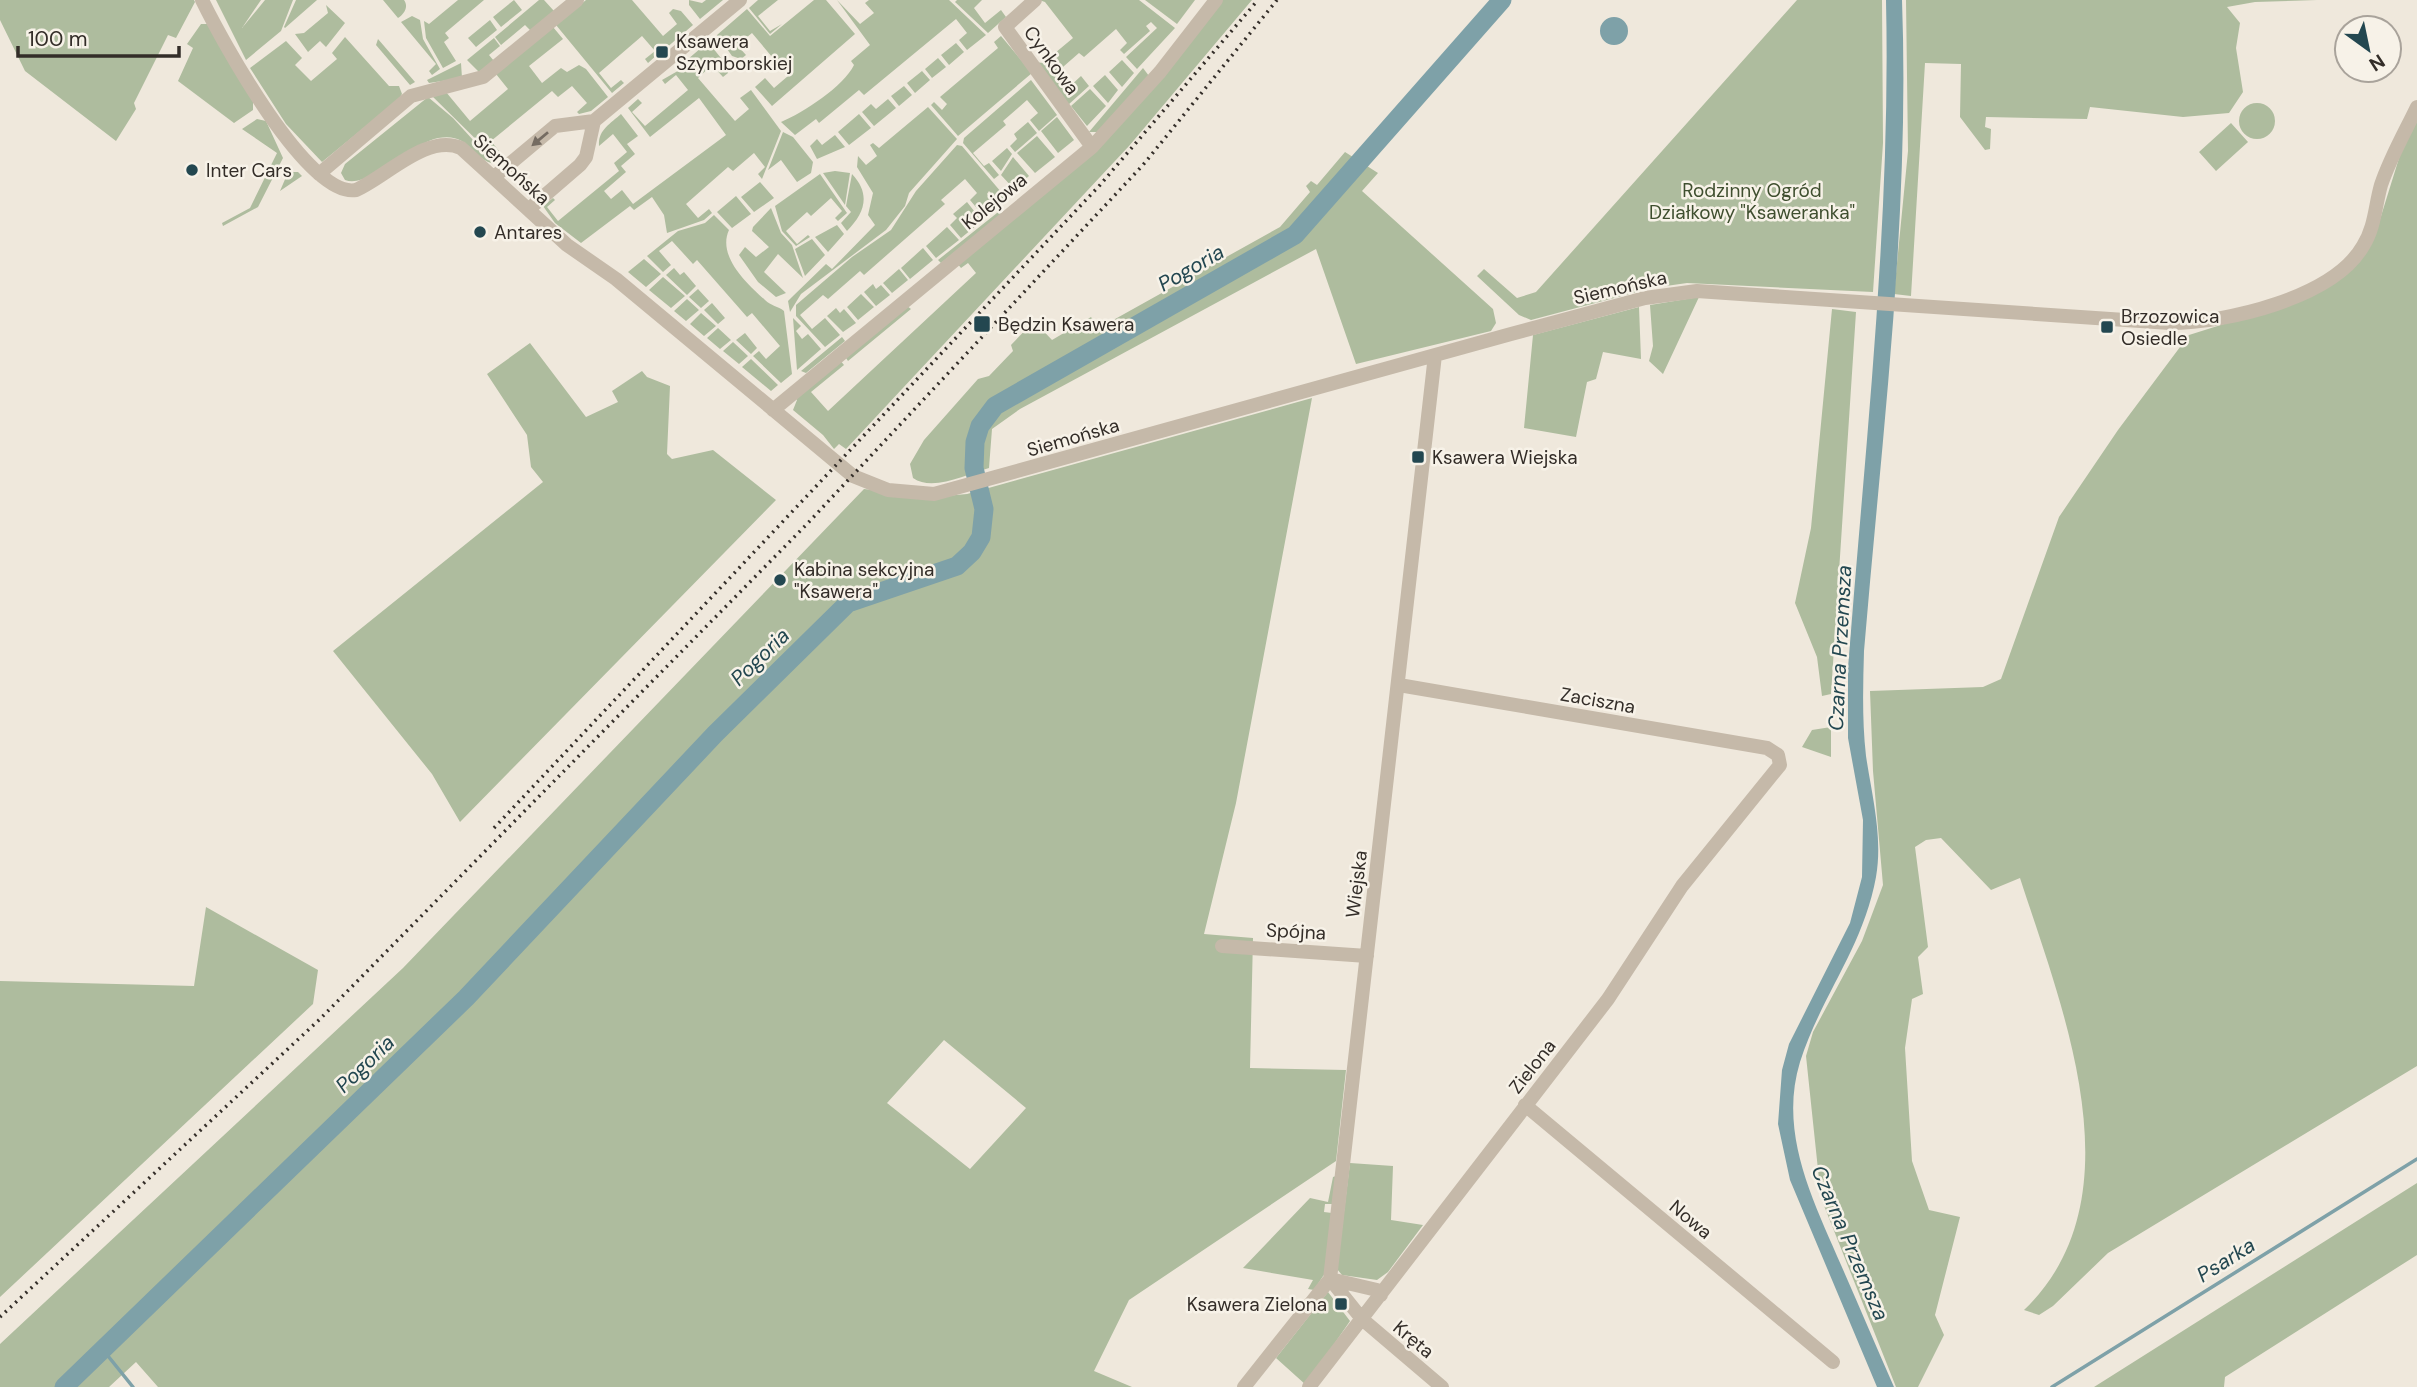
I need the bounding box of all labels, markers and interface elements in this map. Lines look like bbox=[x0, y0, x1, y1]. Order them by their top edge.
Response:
scale bar bbox=[18, 14, 178, 58]
north arrow bbox=[2333, 14, 2403, 84]
street label: Cynkowa bbox=[1018, 21, 1085, 100]
text: 100 m bbox=[28, 25, 88, 53]
place label: Ksawera Szymborskiej bbox=[676, 29, 793, 76]
marker: Ksawera Szymborskiej bbox=[654, 44, 670, 60]
text: N bbox=[2364, 49, 2390, 77]
street label: Siemońska bbox=[468, 128, 555, 210]
one-way arrow bbox=[531, 131, 548, 146]
place label: Inter Cars bbox=[206, 158, 292, 183]
marker: Inter Cars bbox=[184, 162, 200, 178]
street label: Kolejowa bbox=[957, 168, 1032, 235]
park label: Rodzinny Ogród Działkowy "Ksaweranka" bbox=[1649, 178, 1855, 225]
place label: Antares bbox=[494, 220, 562, 245]
marker: Antares bbox=[472, 224, 488, 240]
water label: Pogoria bbox=[1153, 238, 1229, 298]
street label: Siemońska bbox=[1571, 265, 1669, 310]
place label: Brzozowica Osiedle bbox=[2121, 304, 2219, 351]
place label: Będzin Ksawera bbox=[998, 312, 1134, 337]
marker: Będzin Ksawera bbox=[972, 314, 992, 334]
marker: Brzozowica Osiedle bbox=[2099, 319, 2115, 335]
street label: Siemońska bbox=[1024, 412, 1122, 463]
place label: Ksawera Wiejska bbox=[1432, 445, 1578, 470]
marker: Ksawera Wiejska bbox=[1410, 449, 1426, 465]
place label: Kabina sekcyjna "Ksawera" bbox=[794, 557, 934, 604]
water label: Czarna Przemsza bbox=[1822, 564, 1858, 732]
marker: Kabina sekcyjna "Ksawera" bbox=[772, 572, 788, 588]
water label: Pogoria bbox=[724, 622, 796, 692]
street label: Zaciszna bbox=[1559, 682, 1637, 719]
street label: Wiejska bbox=[1340, 849, 1373, 919]
street label: Spójna bbox=[1265, 917, 1327, 946]
water label: Pogoria bbox=[329, 1029, 401, 1099]
street label: Zielona bbox=[1503, 1034, 1561, 1099]
water label: Czarna Przemsza bbox=[1805, 1161, 1895, 1325]
street label: Nowa bbox=[1664, 1194, 1717, 1245]
water label: Psarka bbox=[2191, 1231, 2261, 1289]
place label: Ksawera Zielona bbox=[1187, 1292, 1327, 1317]
marker: Ksawera Zielona bbox=[1333, 1296, 1349, 1312]
street label: Kręta bbox=[1388, 1315, 1439, 1364]

